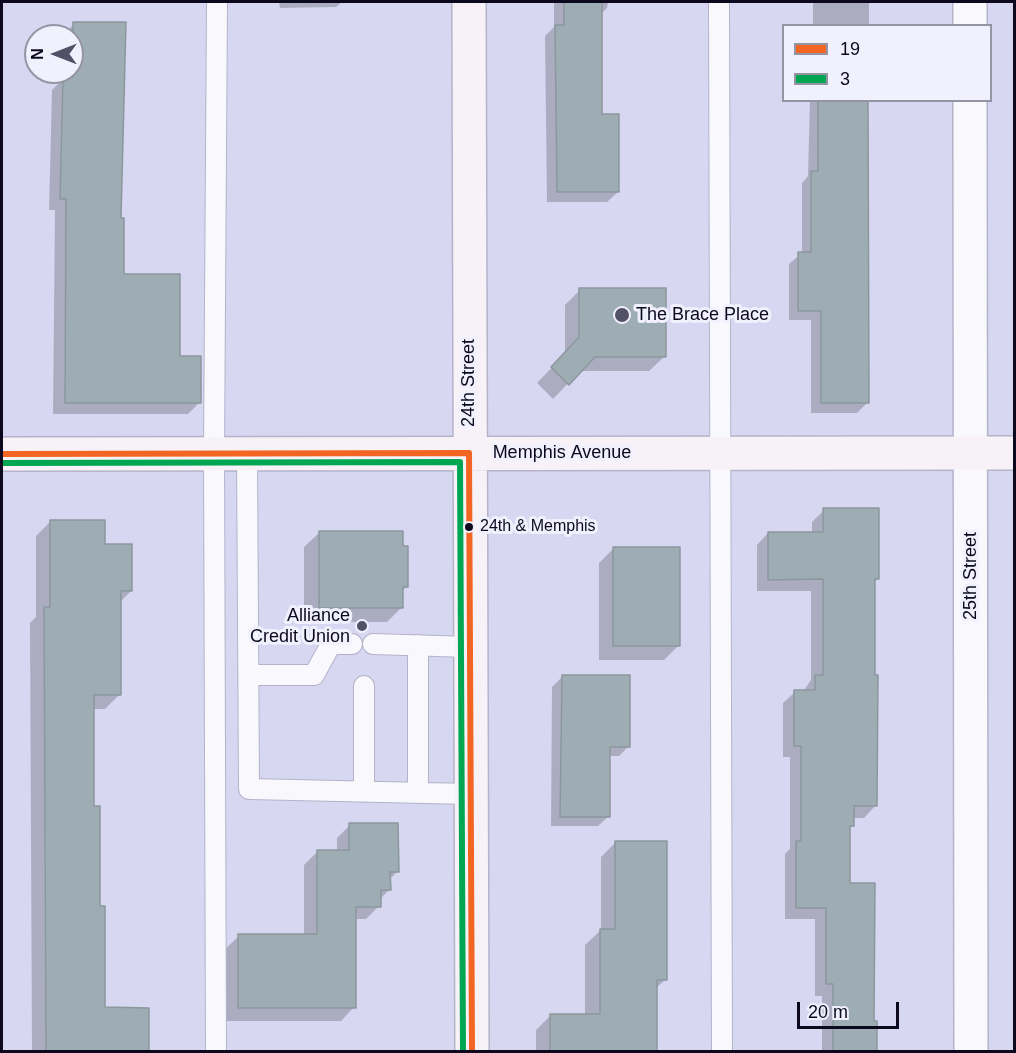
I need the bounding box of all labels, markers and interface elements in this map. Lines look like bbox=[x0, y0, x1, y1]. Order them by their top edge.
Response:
north arrow bbox=[24, 24, 84, 84]
legend bbox=[782, 24, 992, 102]
text: 19 bbox=[840, 39, 860, 59]
text: N bbox=[29, 48, 46, 60]
text: 3 bbox=[840, 69, 850, 89]
place label: The Brace Place bbox=[636, 304, 769, 326]
marker: The Brace Place bbox=[613, 306, 631, 324]
street label: 24th Street bbox=[458, 339, 480, 427]
street label: Memphis Avenue bbox=[493, 442, 631, 464]
place label: 24th & Memphis bbox=[480, 517, 596, 537]
marker: 24th & Memphis bbox=[463, 521, 475, 533]
street label: 25th Street bbox=[960, 532, 982, 620]
place label: Alliance Credit Union bbox=[250, 605, 350, 648]
marker: Alliance Credit Union bbox=[355, 619, 369, 633]
scale bar bbox=[800, 990, 902, 1028]
text: 20 m bbox=[808, 1002, 848, 1022]

